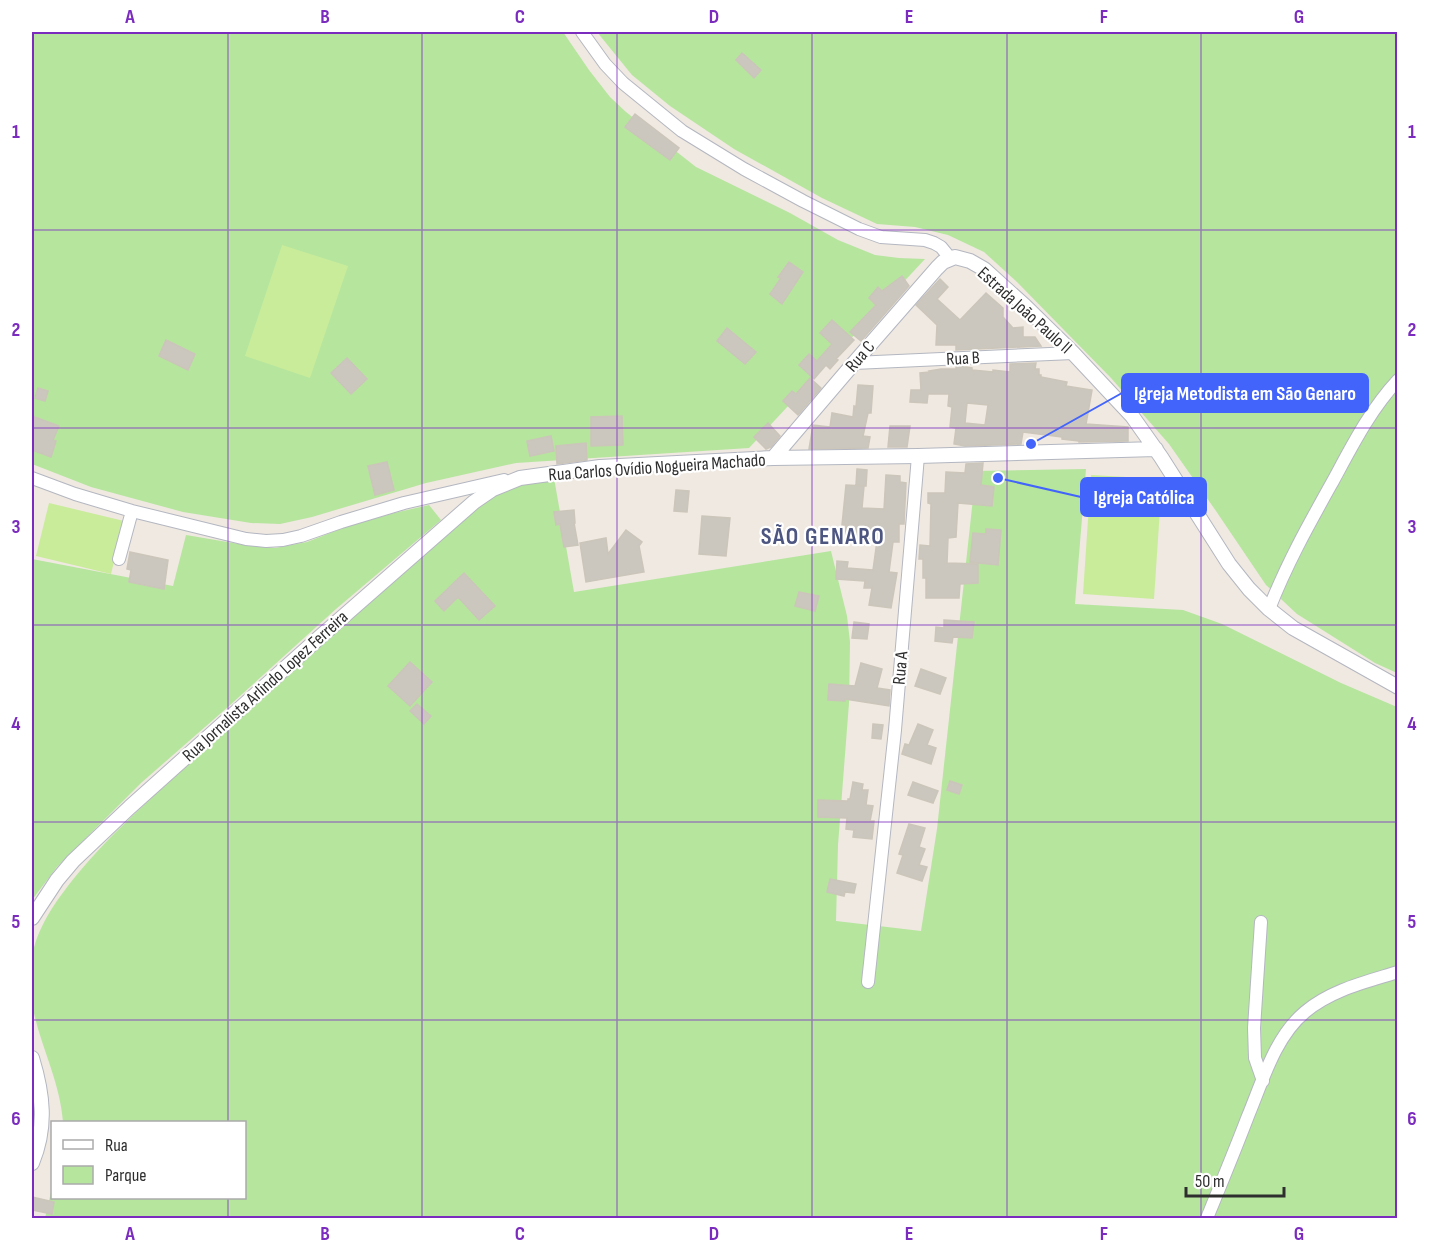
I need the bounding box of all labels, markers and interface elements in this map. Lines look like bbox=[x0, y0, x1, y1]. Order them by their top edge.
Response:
text: A bbox=[124, 5, 135, 29]
text: B bbox=[320, 5, 330, 29]
text: C bbox=[515, 5, 525, 29]
text: D bbox=[709, 5, 719, 29]
text: E bbox=[905, 5, 913, 29]
text: F bbox=[1100, 5, 1108, 29]
text: G bbox=[1294, 5, 1304, 29]
text: 1 bbox=[12, 120, 20, 144]
text: 1 bbox=[1408, 120, 1416, 144]
street label: Estrada João Paulo II bbox=[973, 263, 1076, 358]
text: 2 bbox=[12, 318, 20, 342]
text: 2 bbox=[1408, 318, 1416, 342]
street label: Rua C bbox=[841, 336, 880, 376]
street label: Rua B bbox=[946, 347, 980, 370]
callout: Igreja Metodista em São Genaro bbox=[1122, 374, 1368, 412]
text: Igreja Metodista em São Genaro bbox=[1134, 382, 1356, 406]
street label: Rua Carlos Ovídio Nogueira Machado bbox=[548, 449, 766, 486]
callout: Igreja Católica bbox=[1081, 478, 1206, 516]
text: Igreja Católica bbox=[1094, 486, 1194, 510]
text: 3 bbox=[12, 515, 21, 539]
text: 3 bbox=[1408, 515, 1417, 539]
district label: SÃO GENARO bbox=[761, 522, 885, 551]
street label: Rua Jornalista Arlindo Lopez Ferreira bbox=[178, 606, 352, 766]
street label: Rua A bbox=[889, 650, 912, 686]
text: 4 bbox=[11, 712, 21, 736]
text: 4 bbox=[1407, 712, 1417, 736]
text: 5 bbox=[12, 910, 21, 934]
text: 5 bbox=[1408, 910, 1417, 934]
text: 6 bbox=[11, 1107, 21, 1131]
text: 6 bbox=[1407, 1107, 1417, 1131]
legend bbox=[51, 1121, 246, 1199]
text: Rua bbox=[105, 1135, 128, 1156]
scale bar bbox=[1186, 1160, 1284, 1198]
text: Parque bbox=[105, 1165, 146, 1186]
text: 50 m bbox=[1195, 1171, 1225, 1192]
text: A bbox=[124, 1222, 135, 1246]
text: B bbox=[320, 1222, 330, 1246]
text: C bbox=[515, 1222, 525, 1246]
text: D bbox=[709, 1222, 719, 1246]
text: E bbox=[905, 1222, 913, 1246]
text: F bbox=[1100, 1222, 1108, 1246]
text: G bbox=[1294, 1222, 1304, 1246]

